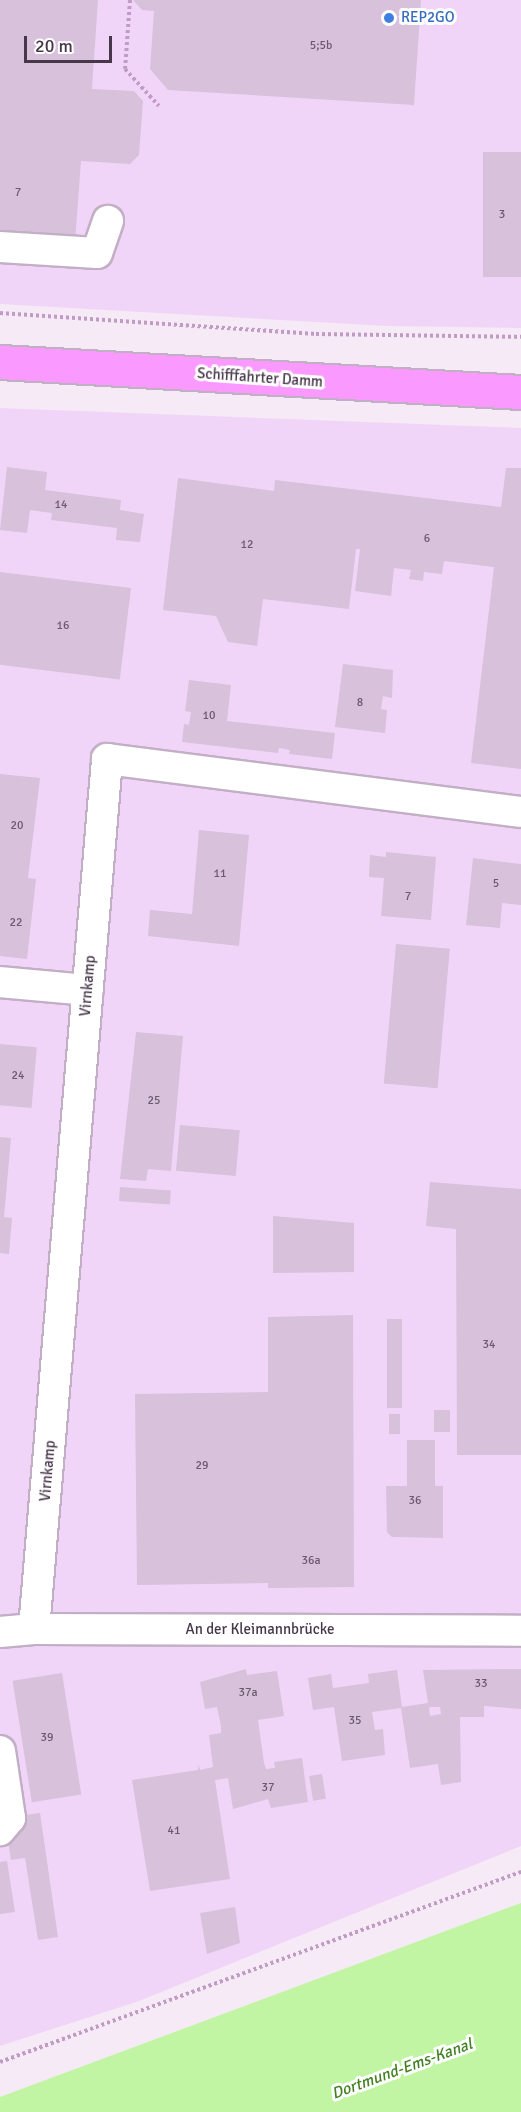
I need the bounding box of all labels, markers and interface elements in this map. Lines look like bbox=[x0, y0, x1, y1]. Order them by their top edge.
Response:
place label: REP2GO bbox=[401, 9, 455, 27]
marker: REP2GO bbox=[382, 11, 396, 25]
scale bar bbox=[27, 24, 116, 62]
text: 20 m bbox=[35, 35, 73, 57]
house number: 5;5b bbox=[310, 39, 332, 53]
house number: 7 bbox=[15, 186, 21, 200]
house number: 3 bbox=[499, 208, 505, 222]
street label: Schifffahrter Damm bbox=[196, 365, 324, 391]
house number: 14 bbox=[55, 498, 67, 512]
house number: 6 bbox=[424, 532, 430, 546]
house number: 12 bbox=[241, 538, 253, 552]
house number: 16 bbox=[57, 619, 69, 633]
house number: 8 bbox=[357, 696, 363, 710]
house number: 10 bbox=[203, 709, 215, 723]
house number: 20 bbox=[11, 819, 23, 833]
house number: 11 bbox=[214, 867, 226, 881]
house number: 5 bbox=[493, 877, 499, 891]
house number: 7 bbox=[405, 890, 411, 904]
house number: 22 bbox=[10, 916, 22, 930]
street label: Virnkamp bbox=[76, 955, 100, 1017]
house number: 24 bbox=[12, 1069, 24, 1083]
house number: 25 bbox=[148, 1094, 160, 1108]
house number: 34 bbox=[483, 1338, 495, 1352]
street label: Virnkamp bbox=[36, 1440, 60, 1502]
house number: 29 bbox=[196, 1459, 208, 1473]
house number: 36 bbox=[409, 1494, 421, 1508]
house number: 36a bbox=[301, 1554, 321, 1568]
street label: An der Kleimannbrücke bbox=[185, 1621, 335, 1639]
house number: 33 bbox=[475, 1677, 487, 1691]
house number: 37a bbox=[238, 1686, 258, 1700]
house number: 35 bbox=[349, 1714, 361, 1728]
house number: 39 bbox=[41, 1731, 53, 1745]
house number: 37 bbox=[262, 1781, 274, 1795]
house number: 41 bbox=[168, 1824, 180, 1838]
water label: Dortmund-Ems-Kanal bbox=[329, 2035, 475, 2103]

